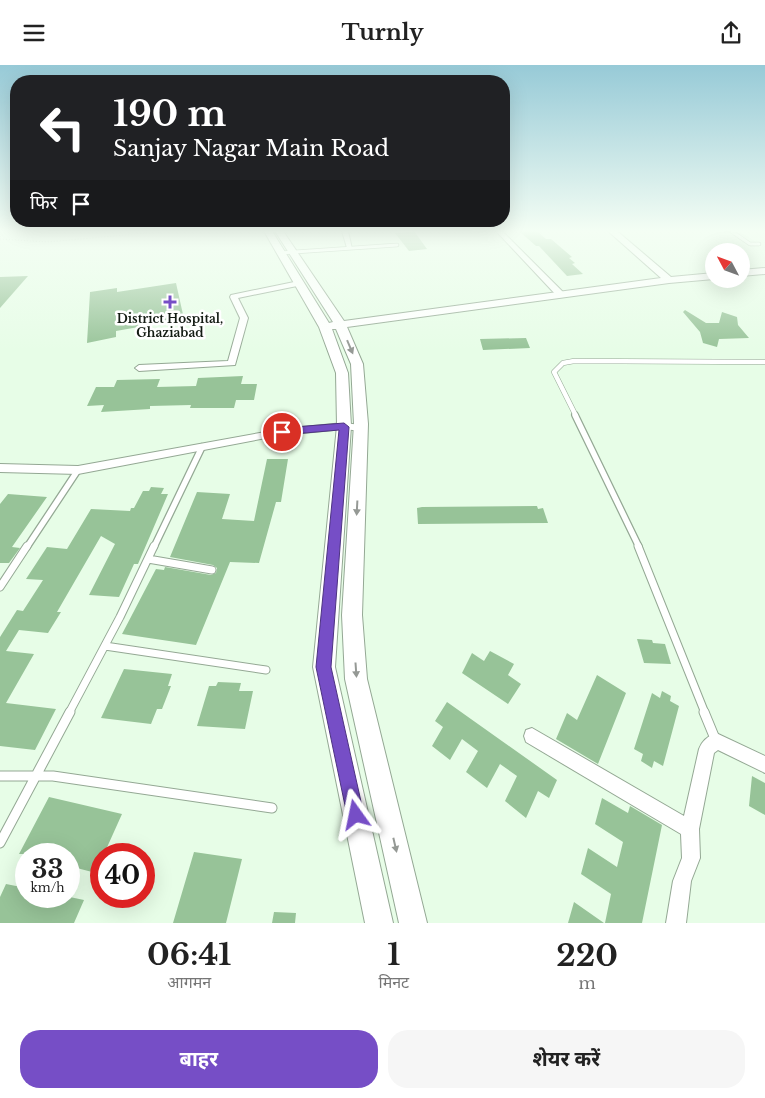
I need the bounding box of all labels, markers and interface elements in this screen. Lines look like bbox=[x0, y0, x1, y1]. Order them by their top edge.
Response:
icon: menu bbox=[20, 19, 48, 47]
text: Turnly bbox=[342, 19, 423, 46]
icon: share bbox=[717, 19, 745, 47]
text: 190 m bbox=[113, 92, 226, 135]
icon: left bbox=[30, 95, 95, 160]
text: Sanjay Nagar Main Road bbox=[113, 135, 389, 162]
icon: arrive bbox=[67, 190, 95, 218]
text: फिर bbox=[30, 191, 57, 214]
north arrow bbox=[705, 243, 750, 287]
map controls bbox=[705, 243, 750, 288]
marker: District Hospital, Ghaziabad bbox=[163, 295, 177, 309]
place label: District Hospital, Ghaziabad bbox=[117, 311, 223, 340]
one-way arrow bbox=[346, 340, 354, 354]
pin bbox=[261, 411, 303, 453]
icon: arrive bbox=[268, 418, 296, 446]
one-way arrow bbox=[352, 500, 360, 516]
one-way arrow bbox=[352, 662, 360, 678]
position arrow bbox=[329, 788, 381, 840]
one-way arrow bbox=[391, 838, 399, 853]
speed limit sign: 40 bbox=[90, 843, 155, 908]
text: 33 bbox=[32, 854, 63, 885]
text: km/h bbox=[30, 880, 65, 895]
text: 06:41 bbox=[147, 936, 231, 973]
text: 1 bbox=[387, 936, 400, 973]
text: 220 bbox=[556, 937, 618, 974]
text: आगमन bbox=[167, 972, 211, 992]
text: मिनट bbox=[378, 972, 409, 992]
text: m bbox=[578, 973, 596, 993]
button: बाहर bbox=[20, 1030, 378, 1088]
button: शेयर करें bbox=[388, 1030, 745, 1088]

